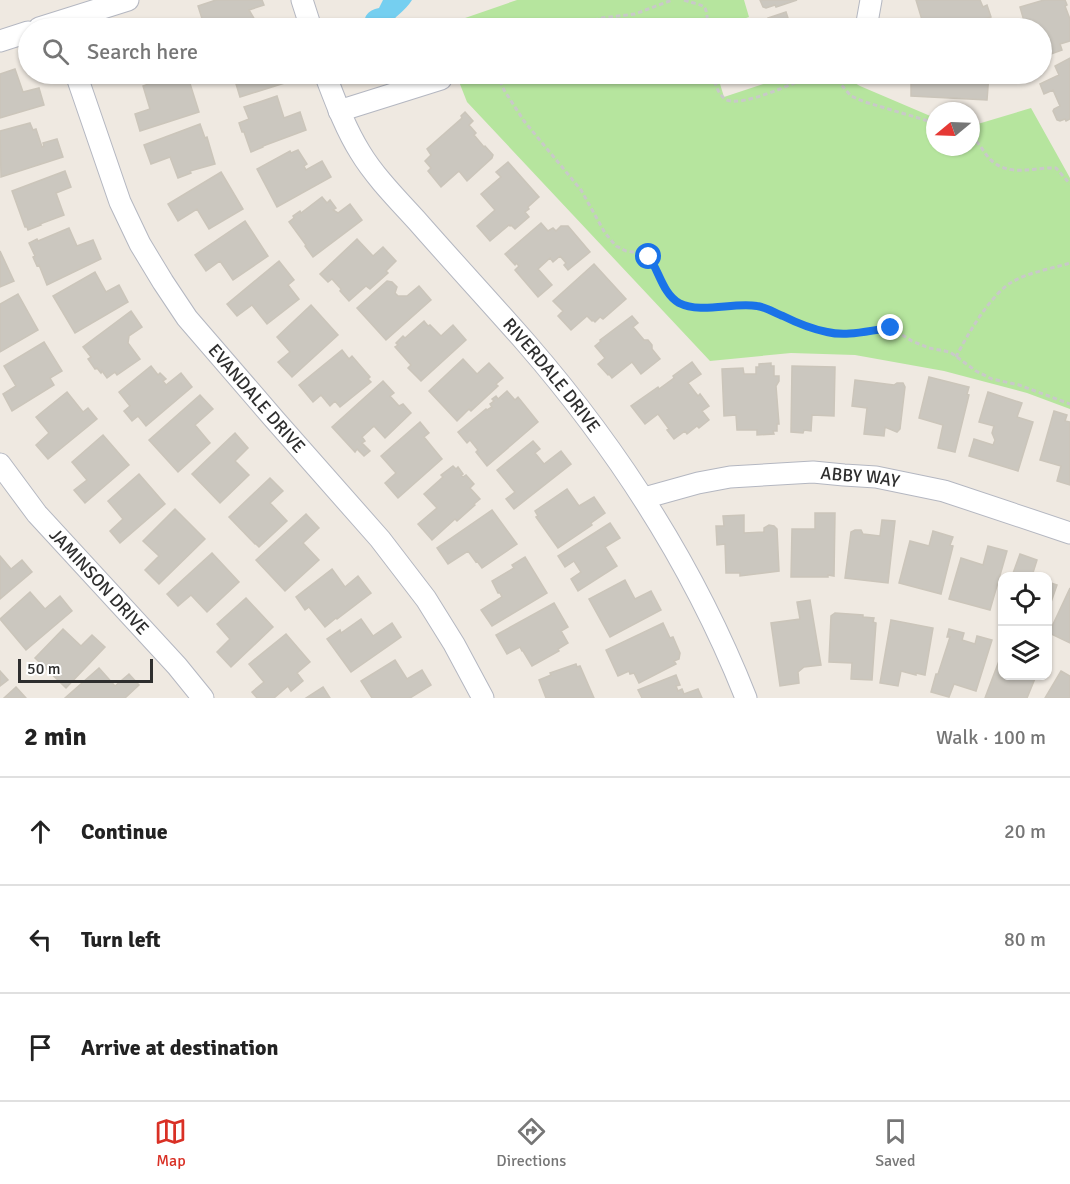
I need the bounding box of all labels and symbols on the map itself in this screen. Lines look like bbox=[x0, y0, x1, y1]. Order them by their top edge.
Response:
north arrow bbox=[926, 102, 980, 156]
route start bbox=[635, 243, 661, 269]
street label: RIVERDALE DRIVE bbox=[498, 313, 605, 437]
route end bbox=[877, 314, 903, 340]
street label: EVANDALE DRIVE bbox=[203, 340, 310, 457]
street label: ABBY WAY bbox=[819, 462, 901, 493]
street label: JAMINSON DRIVE bbox=[45, 524, 154, 639]
scale bar bbox=[18, 656, 153, 684]

